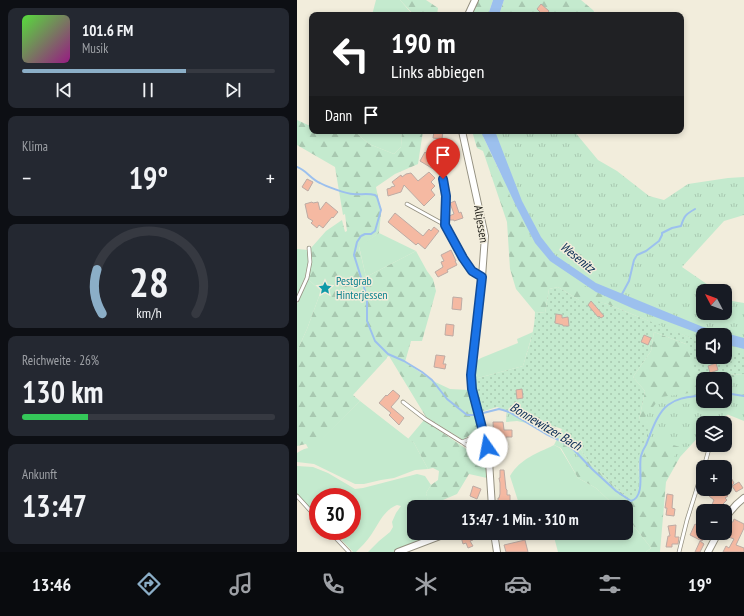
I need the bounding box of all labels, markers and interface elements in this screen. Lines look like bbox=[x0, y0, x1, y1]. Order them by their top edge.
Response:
text: 101.6 FM bbox=[82, 21, 133, 40]
text: 190 m bbox=[391, 24, 455, 61]
icon: left bbox=[325, 28, 377, 80]
text: Musik bbox=[82, 40, 108, 57]
text: Links abbiegen bbox=[391, 60, 484, 83]
icon: previous bbox=[53, 79, 75, 101]
icon: pause bbox=[137, 79, 159, 101]
icon: next bbox=[222, 79, 244, 101]
icon: arrive bbox=[360, 104, 382, 126]
text: Dann bbox=[325, 106, 352, 125]
text: Klima bbox=[22, 138, 48, 155]
pin bbox=[426, 138, 460, 179]
icon: arrive bbox=[432, 144, 454, 166]
text: 19° bbox=[129, 158, 168, 197]
text: − bbox=[22, 164, 31, 192]
text: + bbox=[266, 164, 275, 192]
street label: Altjessen bbox=[471, 204, 492, 244]
water label: Wesenitz bbox=[557, 238, 600, 277]
text: 28 bbox=[129, 255, 168, 308]
place label: Pestgrab Hinterjessen bbox=[336, 273, 388, 302]
place icon: Pestgrab Hinterjessen bbox=[317, 280, 333, 296]
north arrow bbox=[696, 284, 732, 320]
map controls bbox=[696, 284, 732, 540]
text: km/h bbox=[136, 303, 161, 322]
button: sound bbox=[696, 328, 732, 364]
text: Reichweite · 26% bbox=[22, 352, 99, 369]
text: 130 km bbox=[22, 372, 103, 411]
button: search bbox=[696, 372, 732, 408]
water label: Bonnewitzer Bach bbox=[507, 398, 586, 455]
button: layers bbox=[696, 416, 732, 452]
position arrow bbox=[466, 426, 508, 468]
button: + bbox=[696, 460, 732, 496]
text: Ankunft bbox=[22, 466, 57, 483]
text: 13:47 bbox=[22, 486, 87, 525]
speed limit sign: 30 bbox=[309, 488, 361, 540]
button: − bbox=[696, 504, 732, 540]
text: 13:47 · 1 Min. · 310 m bbox=[461, 510, 579, 529]
icon: directions bbox=[135, 570, 163, 598]
icon: music bbox=[227, 570, 255, 598]
icon: phone bbox=[319, 570, 347, 598]
icon: climate bbox=[412, 570, 440, 598]
icon: car bbox=[504, 570, 532, 598]
icon: filters bbox=[596, 570, 624, 598]
text: 13:46 bbox=[32, 573, 71, 596]
text: 19° bbox=[688, 573, 712, 596]

